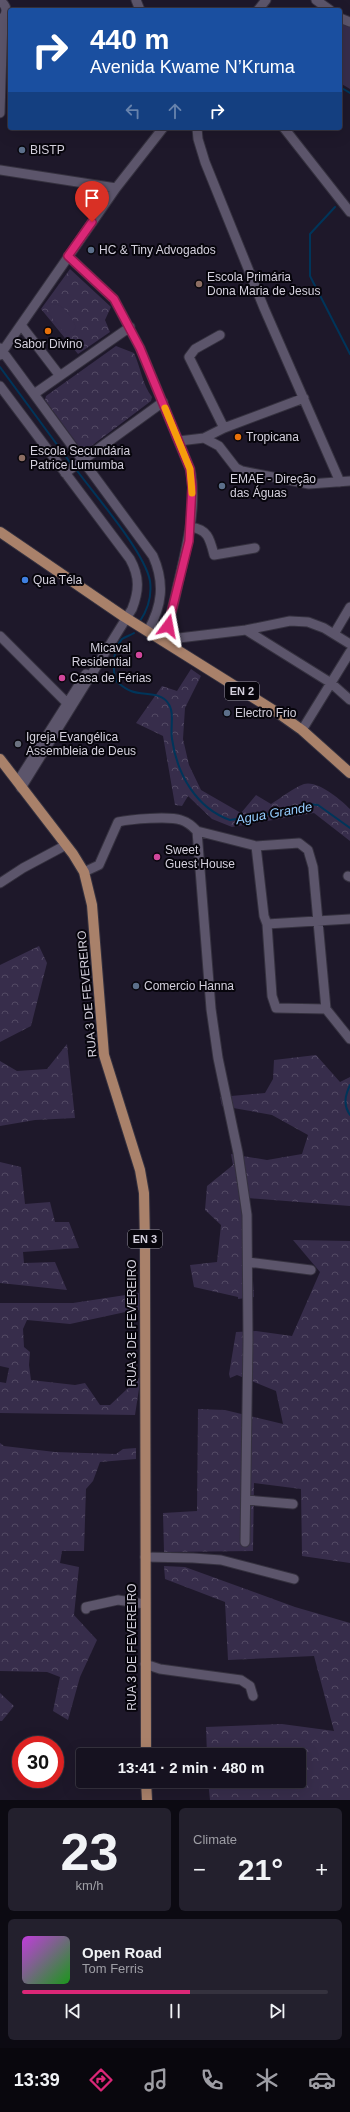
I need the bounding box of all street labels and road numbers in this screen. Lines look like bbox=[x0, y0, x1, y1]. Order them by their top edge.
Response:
road number: EN 2 bbox=[225, 682, 259, 700]
street label: RUA 3 DE FEVEREIRO bbox=[74, 930, 100, 1058]
road number: EN 3 bbox=[128, 1230, 162, 1248]
street label: RUA 3 DE FEVEREIRO bbox=[125, 1259, 139, 1387]
street label: RUA 3 DE FEVEREIRO bbox=[125, 1583, 139, 1711]

